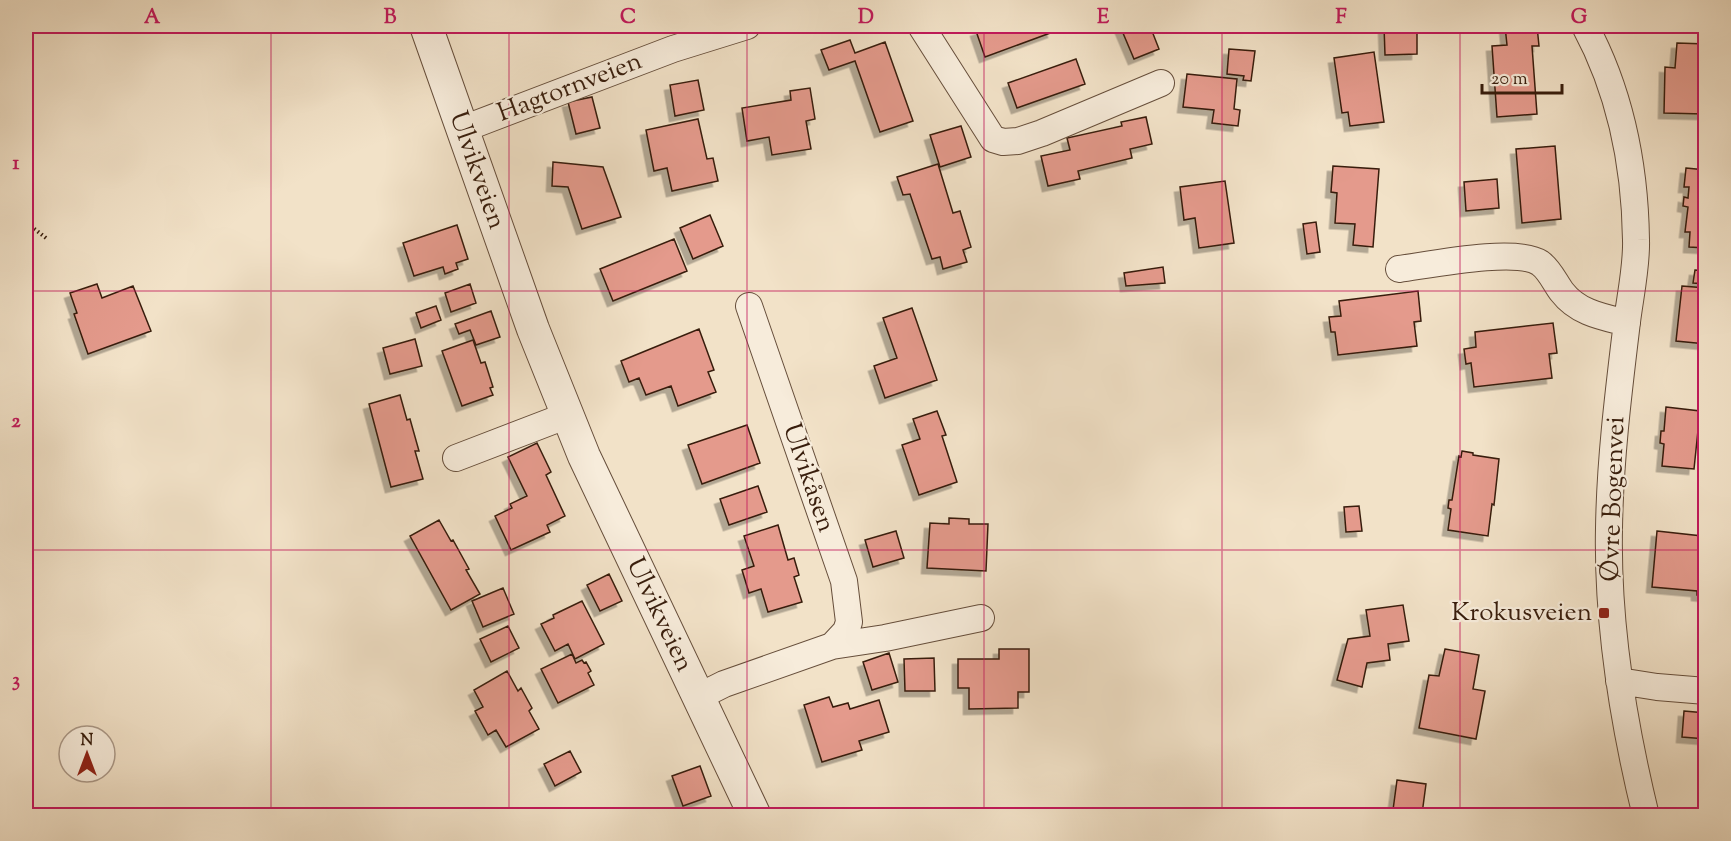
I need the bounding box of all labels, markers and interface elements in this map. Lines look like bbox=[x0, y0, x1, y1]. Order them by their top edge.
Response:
text: A bbox=[144, 4, 161, 33]
text: B bbox=[384, 4, 397, 33]
text: C bbox=[620, 4, 636, 33]
text: D bbox=[858, 4, 874, 33]
text: E bbox=[1097, 4, 1110, 33]
text: F bbox=[1335, 4, 1347, 33]
text: G bbox=[1571, 4, 1588, 33]
street label: Hagtornveien bbox=[492, 43, 648, 133]
scale bar bbox=[1482, 57, 1562, 95]
text: 20 m bbox=[1491, 67, 1528, 93]
street label: Ulvikveien bbox=[439, 106, 515, 234]
text: 1 bbox=[13, 150, 20, 179]
text: 2 bbox=[11, 408, 21, 437]
street label: Øvre Bogenvei bbox=[1593, 416, 1635, 582]
street label: Ulvikåsen bbox=[772, 419, 844, 537]
street label: Ulvikveien bbox=[616, 551, 702, 678]
place label: Krokusveien bbox=[1451, 595, 1592, 632]
marker: Krokusveien bbox=[1597, 606, 1611, 620]
text: 3 bbox=[12, 667, 20, 696]
north arrow bbox=[57, 724, 117, 784]
text: N bbox=[81, 730, 94, 753]

